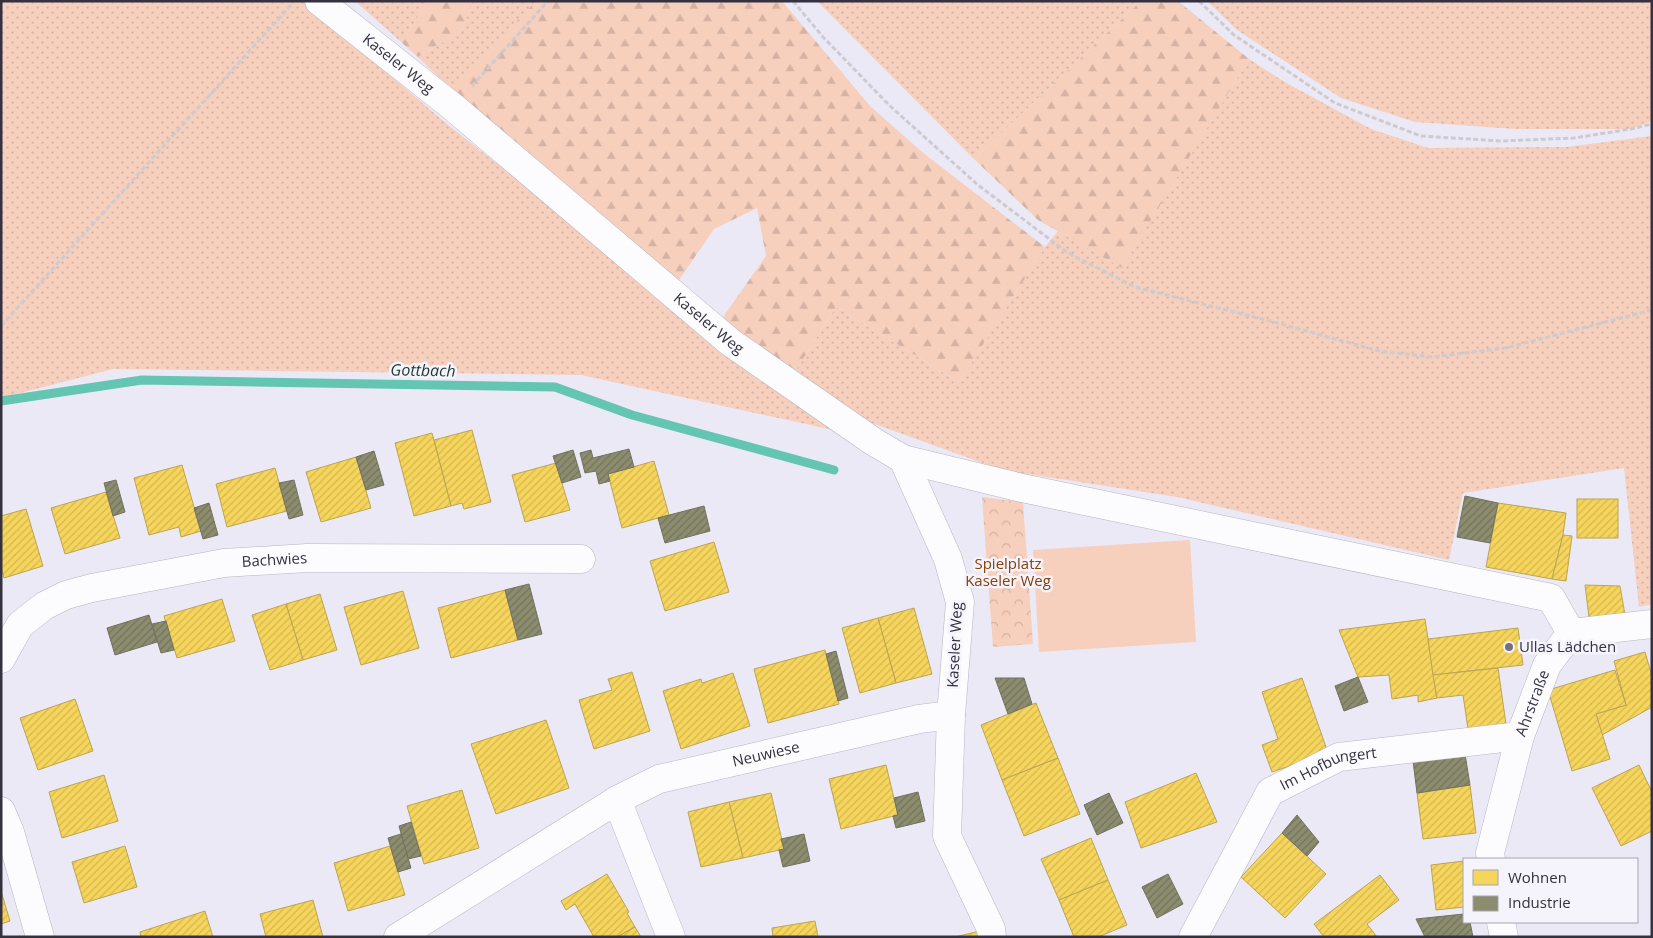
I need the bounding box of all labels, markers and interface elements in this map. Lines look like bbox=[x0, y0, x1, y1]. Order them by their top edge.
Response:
street label: Kaseler Weg bbox=[359, 28, 439, 97]
street label: Kaseler Weg bbox=[670, 288, 748, 358]
water label: Gottbach bbox=[390, 358, 456, 382]
street label: Bachwies bbox=[241, 547, 308, 571]
park label: Spielplatz Kaseler Weg bbox=[965, 553, 1051, 590]
street label: Kaseler Weg bbox=[942, 602, 966, 688]
place label: Ullas Lädchen bbox=[1519, 636, 1616, 656]
marker: Ullas Lädchen bbox=[1503, 641, 1515, 653]
street label: Ahrstraße bbox=[1510, 667, 1553, 739]
street label: Neuwiese bbox=[730, 736, 801, 771]
street label: Im Hofbungert bbox=[1276, 742, 1378, 794]
legend bbox=[1463, 858, 1638, 923]
text: Wohnen bbox=[1508, 867, 1567, 887]
text: Industrie bbox=[1508, 892, 1571, 912]

